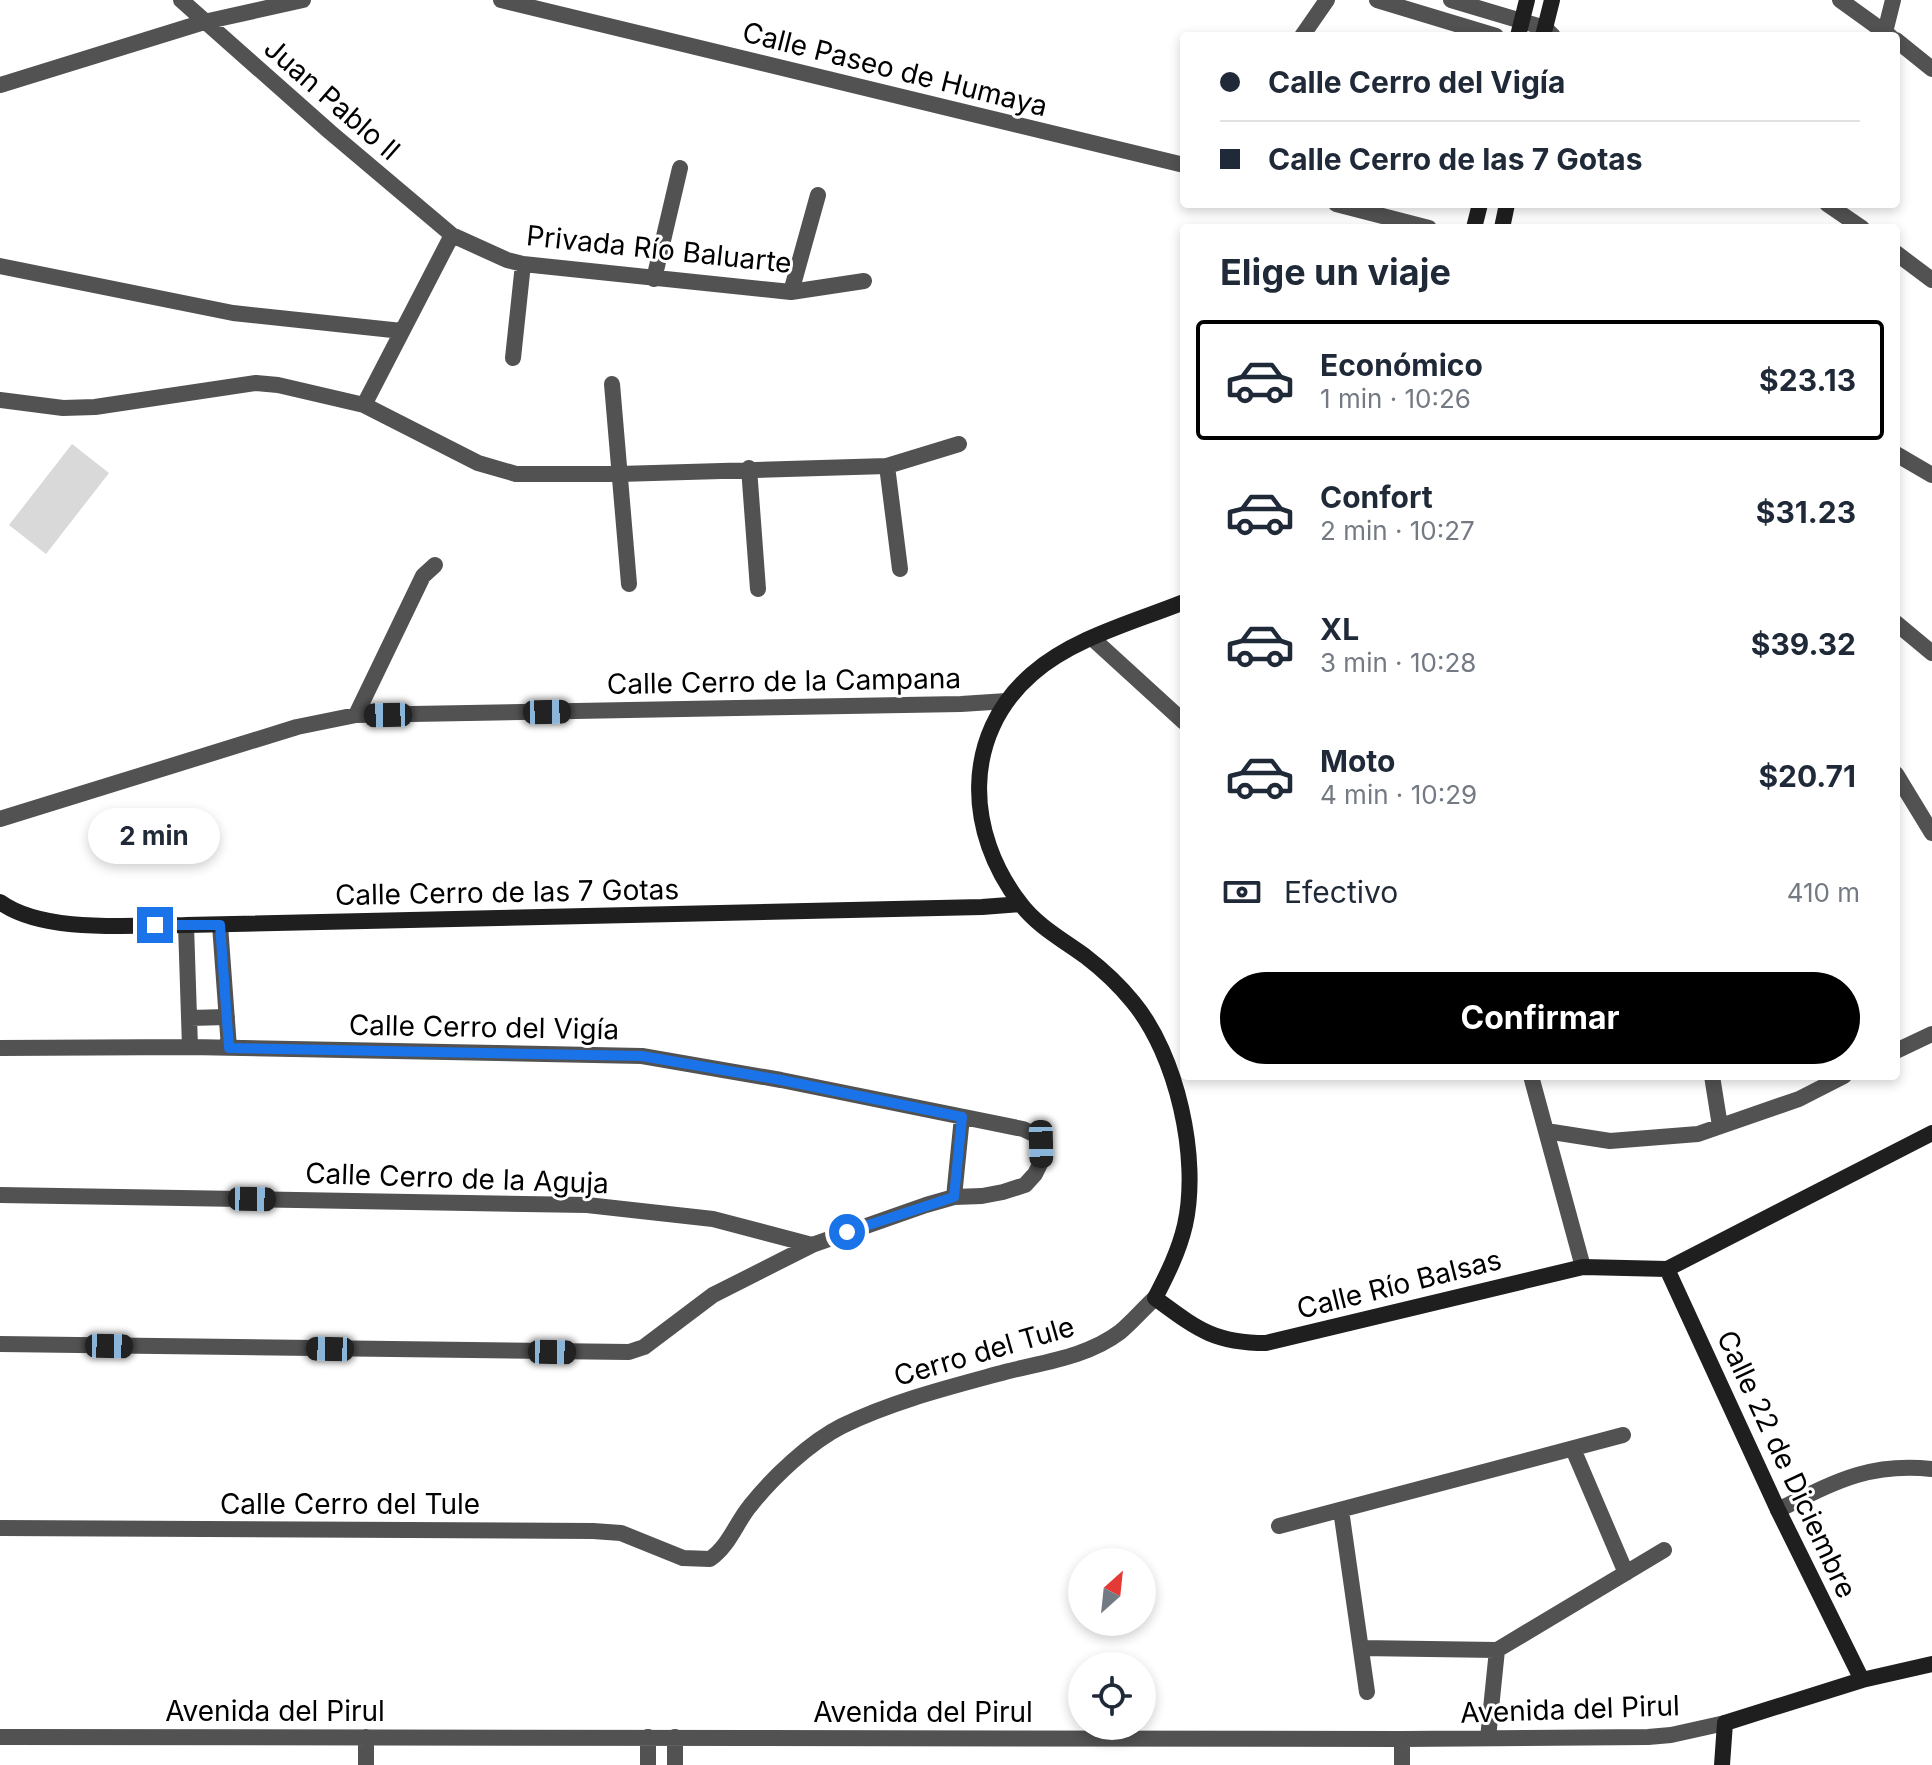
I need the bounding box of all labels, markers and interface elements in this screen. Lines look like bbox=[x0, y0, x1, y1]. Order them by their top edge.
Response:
street label: Calle Paseo de Humaya bbox=[739, 15, 1051, 123]
street label: Juan Pablo ll bbox=[257, 31, 407, 167]
text: Calle Cerro del Vigía bbox=[1268, 64, 1565, 100]
text: Calle Cerro de las 7 Gotas bbox=[1268, 141, 1643, 177]
street label: Privada Río Baluarte bbox=[525, 218, 793, 280]
text: Elige un viaje bbox=[1220, 250, 1451, 294]
icon: car bbox=[1224, 344, 1296, 416]
text: Económico bbox=[1320, 347, 1483, 383]
text: $23.13 bbox=[1759, 362, 1856, 398]
text: 1 min · 10:26 bbox=[1320, 383, 1471, 414]
icon: car bbox=[1224, 476, 1296, 548]
text: Confort bbox=[1320, 479, 1433, 515]
text: $31.23 bbox=[1756, 494, 1856, 530]
text: 2 min · 10:27 bbox=[1320, 515, 1475, 546]
icon: car bbox=[1224, 608, 1296, 680]
text: XL bbox=[1320, 611, 1359, 647]
text: $39.32 bbox=[1751, 626, 1856, 662]
text: 3 min · 10:28 bbox=[1320, 647, 1476, 678]
street label: Calle Cerro de la Campana bbox=[607, 661, 961, 701]
car bbox=[523, 700, 571, 724]
car bbox=[364, 703, 412, 727]
icon: car bbox=[1224, 740, 1296, 812]
text: Moto bbox=[1320, 743, 1395, 779]
text: $20.71 bbox=[1758, 758, 1856, 794]
text: 4 min · 10:29 bbox=[1320, 779, 1477, 810]
callout: 2 min bbox=[89, 809, 221, 865]
text: 2 min bbox=[119, 820, 189, 851]
icon: cash bbox=[1220, 870, 1264, 914]
street label: Calle Cerro de las 7 Gotas bbox=[335, 872, 679, 912]
text: Efectivo bbox=[1284, 874, 1398, 910]
text: 410 m bbox=[1787, 877, 1860, 908]
route end bbox=[137, 907, 173, 943]
button: Confirmar bbox=[1220, 972, 1860, 1064]
street label: Calle Cerro del Vigía bbox=[349, 1008, 619, 1046]
car bbox=[1029, 1120, 1053, 1168]
street label: Calle Cerro de la Aguja bbox=[305, 1156, 609, 1200]
car bbox=[228, 1187, 276, 1211]
route start bbox=[829, 1214, 865, 1250]
street label: Calle Río Balsas bbox=[1293, 1242, 1505, 1326]
street label: Cerro del Tule bbox=[890, 1309, 1078, 1393]
street label: Calle 22 de Diciembre bbox=[1710, 1325, 1864, 1603]
car bbox=[85, 1334, 133, 1358]
car bbox=[306, 1337, 354, 1361]
car bbox=[528, 1340, 576, 1364]
street label: Calle Cerro del Tule bbox=[220, 1487, 480, 1521]
north arrow bbox=[1068, 1548, 1156, 1636]
map controls bbox=[1068, 1548, 1156, 1740]
button: locate bbox=[1068, 1652, 1156, 1740]
street label: Avenida del Pirul bbox=[1460, 1688, 1680, 1730]
street label: Avenida del Pirul bbox=[165, 1694, 385, 1728]
street label: Avenida del Pirul bbox=[813, 1695, 1033, 1729]

